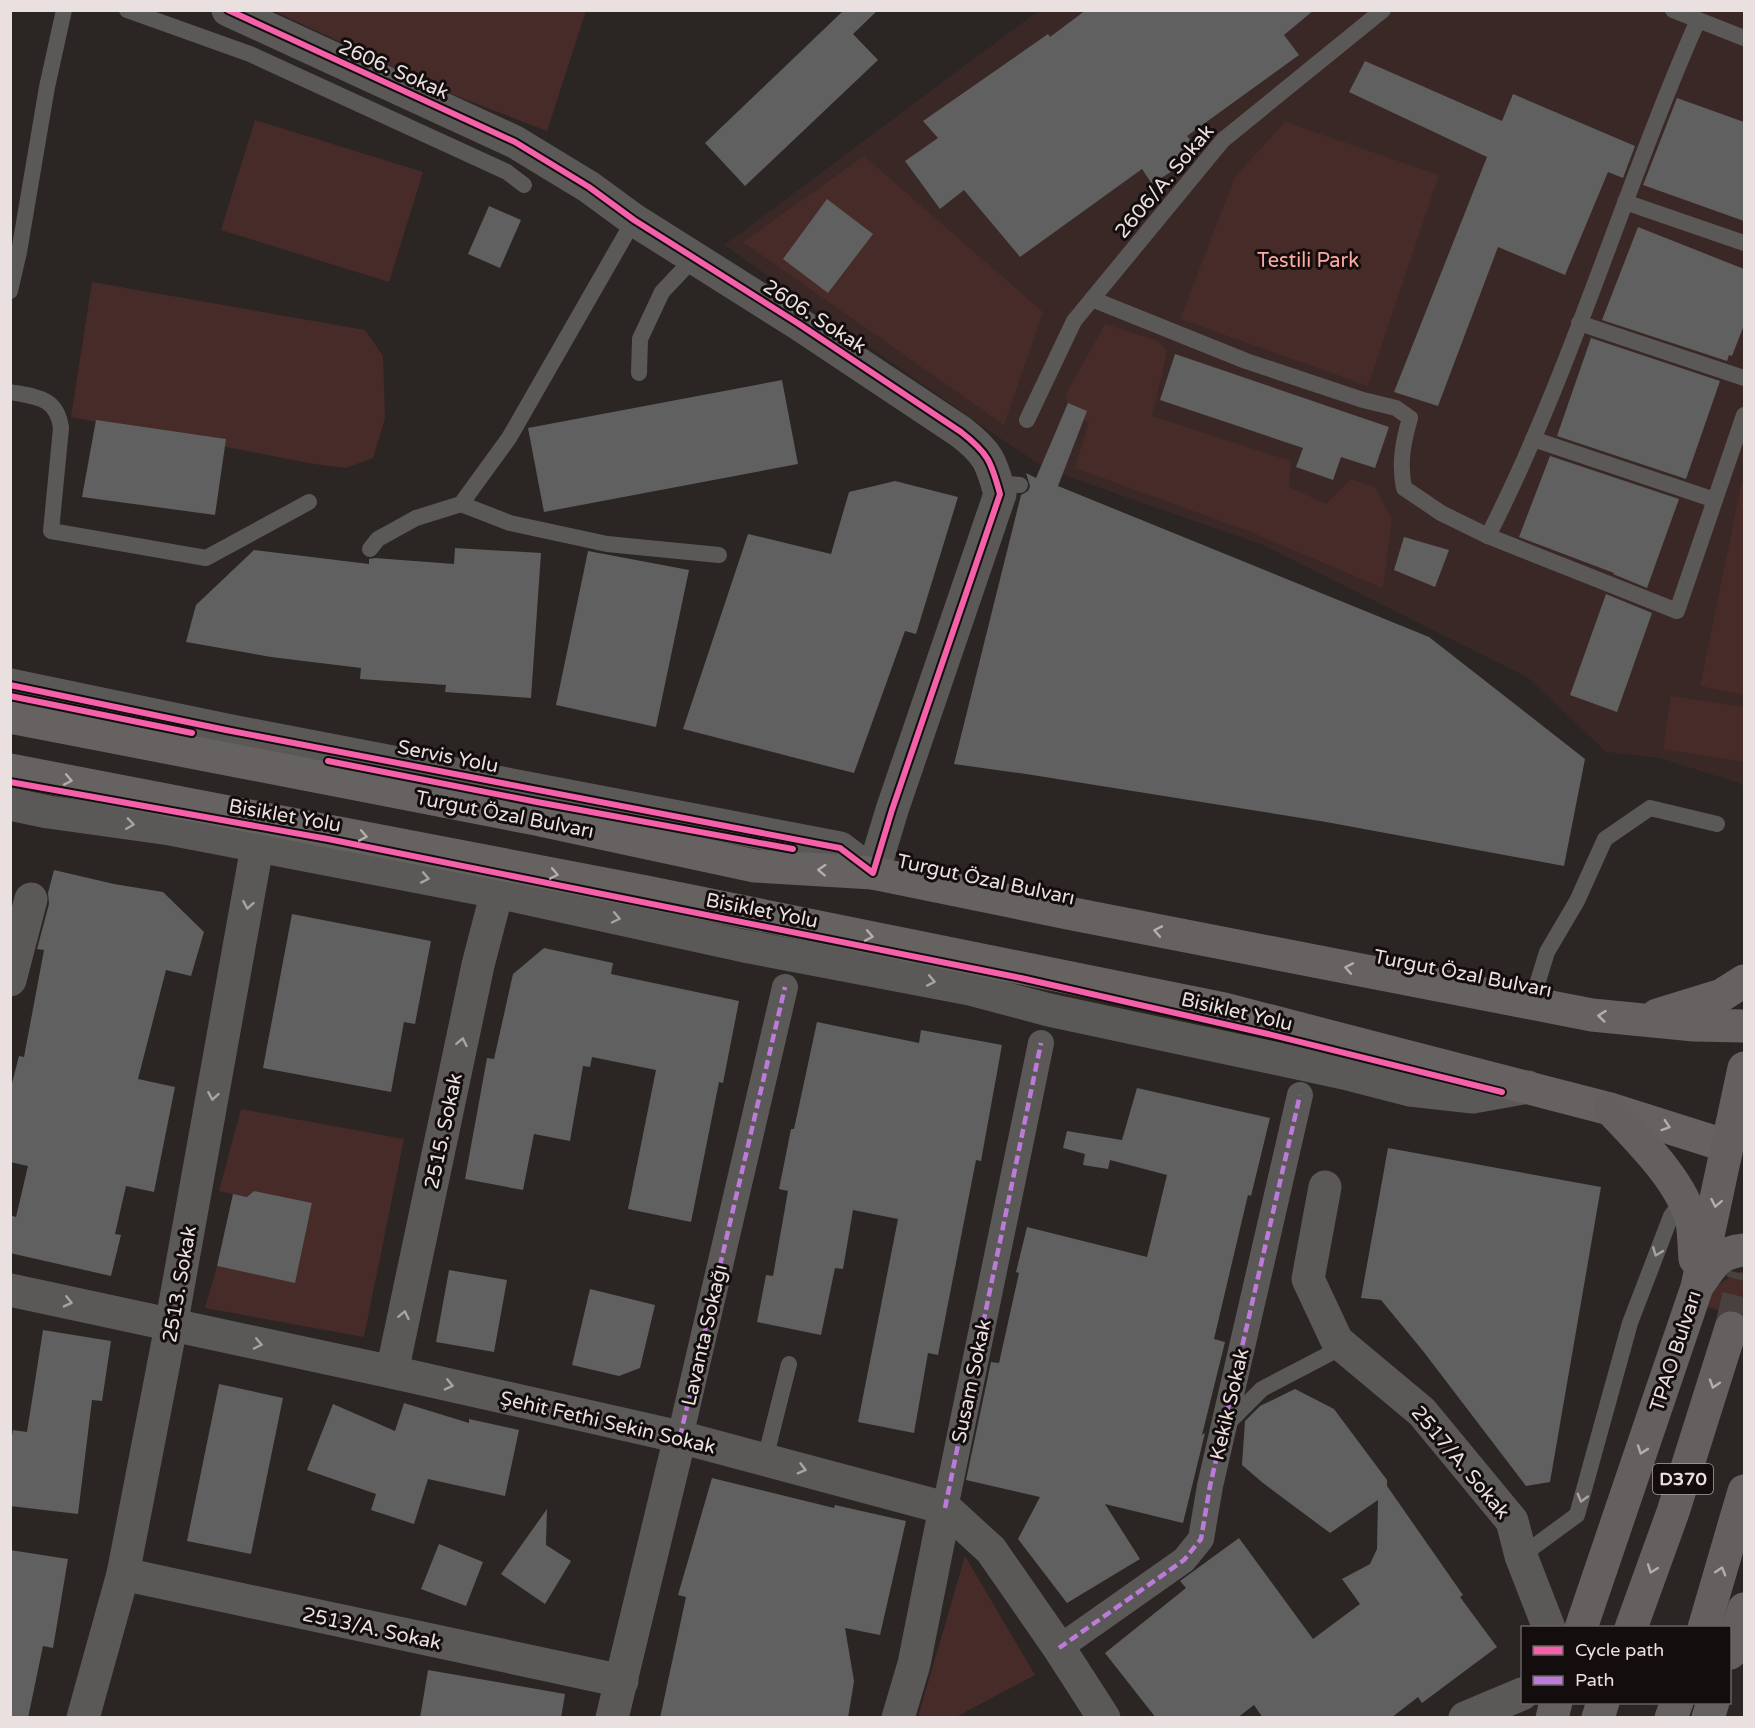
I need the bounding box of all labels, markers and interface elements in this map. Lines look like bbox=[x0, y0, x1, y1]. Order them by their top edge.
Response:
street label: 2606. Sokak bbox=[335, 35, 452, 105]
street label: 2606/A. Sokak bbox=[1110, 120, 1219, 243]
park label: Testili Park bbox=[1257, 249, 1359, 273]
street label: 2606. Sokak bbox=[758, 275, 871, 359]
street label: Servis Yolu bbox=[395, 735, 500, 779]
one-way arrow bbox=[63, 773, 73, 786]
street label: Turgut Özal Bulvarı bbox=[414, 785, 596, 844]
street label: Bisiklet Yolu bbox=[227, 794, 343, 838]
one-way arrow bbox=[126, 817, 135, 829]
one-way arrow bbox=[357, 829, 367, 842]
street label: Turgut Özal Bulvarı bbox=[895, 848, 1077, 911]
one-way arrow bbox=[817, 863, 826, 876]
one-way arrow bbox=[549, 867, 559, 880]
one-way arrow bbox=[420, 871, 430, 884]
street label: Bisiklet Yolu bbox=[704, 888, 820, 934]
one-way arrow bbox=[242, 899, 255, 909]
one-way arrow bbox=[611, 911, 621, 924]
one-way arrow bbox=[1153, 925, 1163, 938]
one-way arrow bbox=[864, 929, 874, 942]
street label: Turgut Özal Bulvarı bbox=[1372, 944, 1554, 1003]
one-way arrow bbox=[1344, 962, 1354, 975]
one-way arrow bbox=[926, 974, 936, 987]
street label: Bisiklet Yolu bbox=[1179, 987, 1295, 1036]
one-way arrow bbox=[1598, 1010, 1607, 1023]
one-way arrow bbox=[455, 1037, 468, 1047]
street label: 2515. Sokak bbox=[420, 1071, 468, 1191]
one-way arrow bbox=[207, 1091, 220, 1101]
one-way arrow bbox=[1660, 1119, 1671, 1131]
one-way arrow bbox=[1710, 1198, 1723, 1208]
street label: 2513. Sokak bbox=[158, 1224, 202, 1344]
one-way arrow bbox=[1652, 1246, 1664, 1257]
street label: Lavanta Sokağı bbox=[677, 1262, 733, 1408]
street label: TPAO Bulvarı bbox=[1645, 1288, 1707, 1415]
one-way arrow bbox=[62, 1295, 72, 1308]
one-way arrow bbox=[397, 1310, 410, 1320]
street label: Susam Sokak bbox=[947, 1317, 997, 1445]
one-way arrow bbox=[253, 1337, 263, 1350]
street label: Kekik Sokak bbox=[1205, 1346, 1255, 1462]
one-way arrow bbox=[444, 1377, 454, 1390]
one-way arrow bbox=[1708, 1378, 1721, 1389]
street label: Şehit Fethi Sekin Sokak bbox=[498, 1386, 718, 1459]
street label: 2517/A. Sokak bbox=[1406, 1401, 1515, 1524]
one-way arrow bbox=[1637, 1444, 1650, 1455]
one-way arrow bbox=[797, 1462, 807, 1475]
road number: D370 bbox=[1653, 1464, 1713, 1494]
one-way arrow bbox=[1576, 1493, 1589, 1503]
one-way arrow bbox=[1646, 1563, 1659, 1574]
one-way arrow bbox=[1714, 1566, 1726, 1577]
street label: 2513/A. Sokak bbox=[300, 1603, 443, 1655]
legend bbox=[1521, 1626, 1731, 1704]
text: Cycle path bbox=[1575, 1639, 1664, 1661]
text: Path bbox=[1575, 1669, 1614, 1691]

